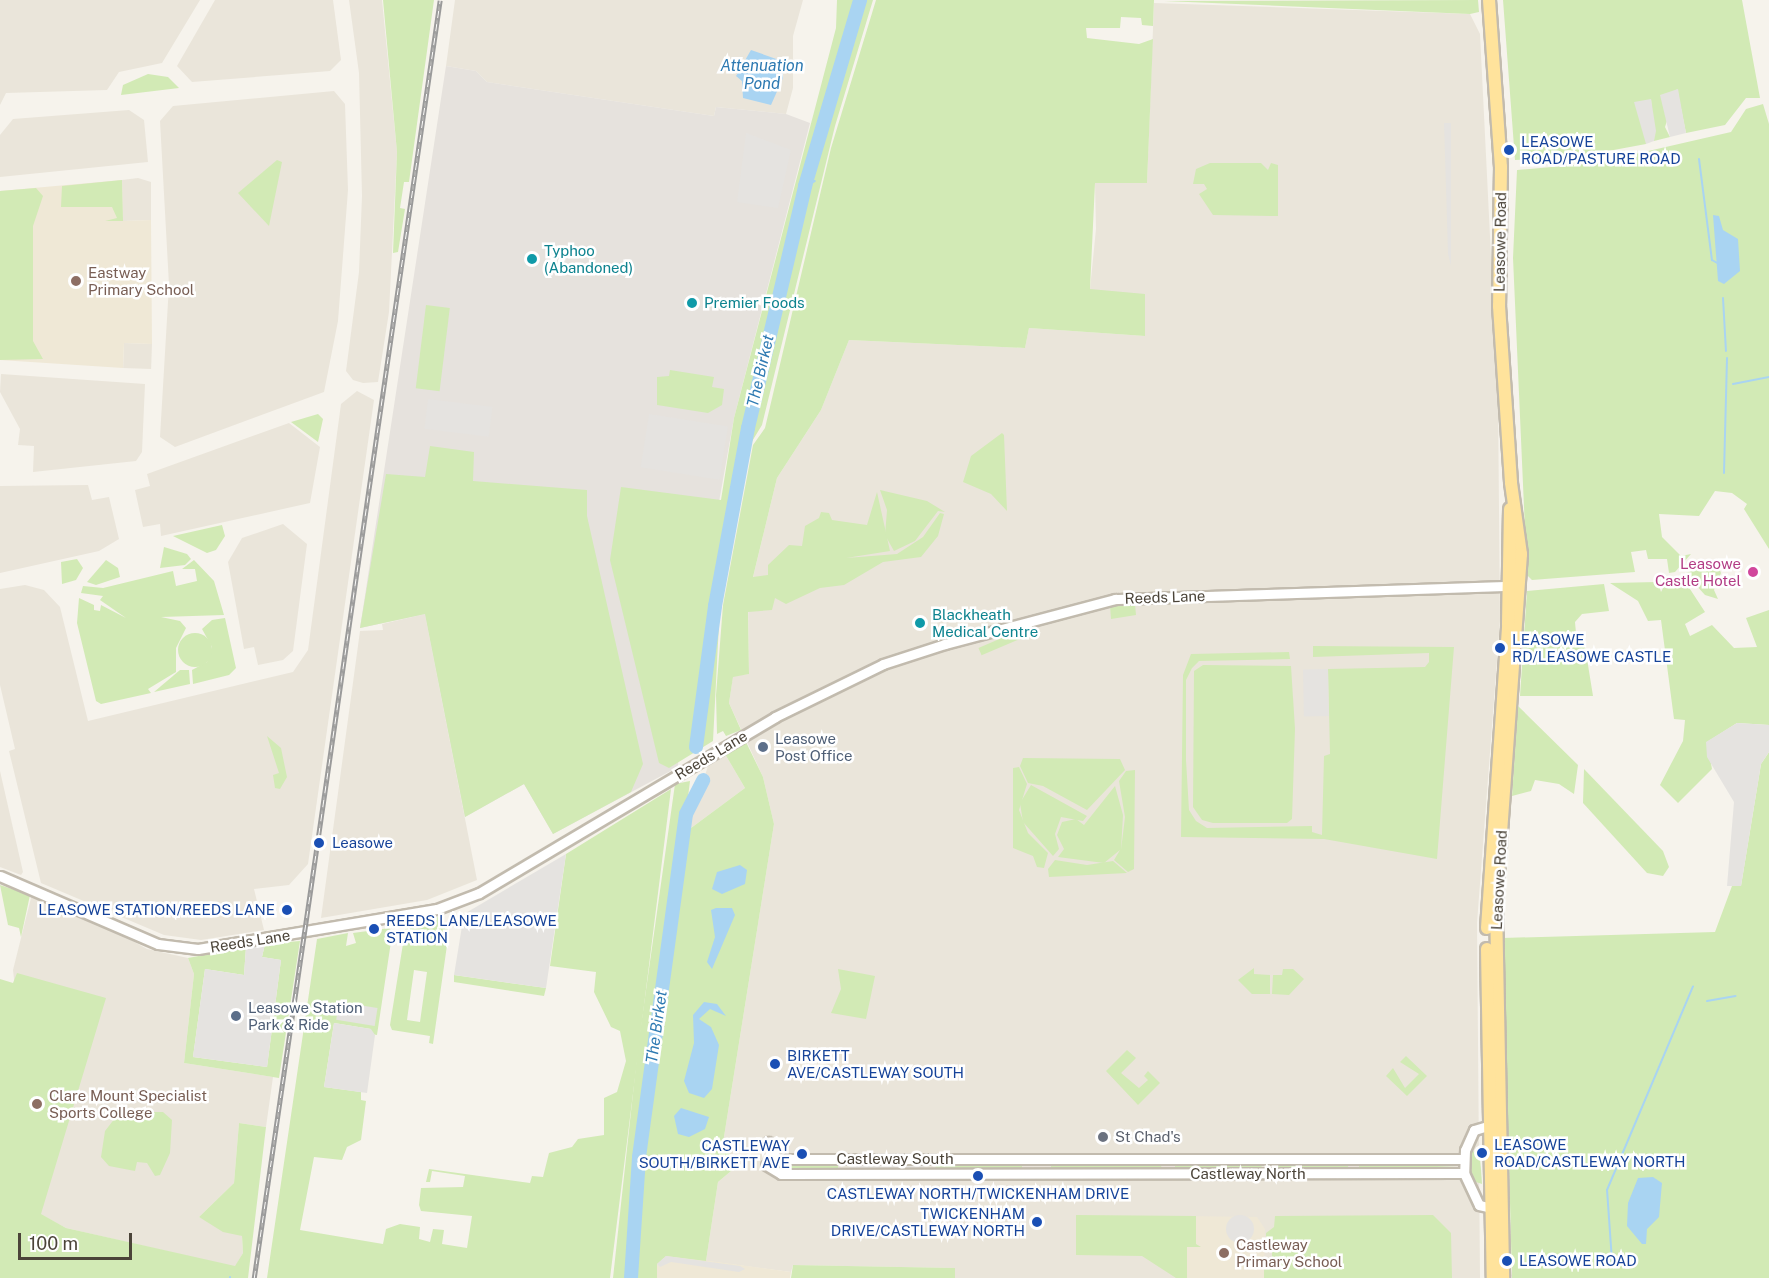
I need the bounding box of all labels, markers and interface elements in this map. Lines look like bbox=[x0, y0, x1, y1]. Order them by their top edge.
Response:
water label: Attenuation Pond bbox=[720, 56, 804, 94]
place label: LEASOWE ROAD/PASTURE ROAD bbox=[1521, 132, 1681, 167]
marker: LEASOWE ROAD/PASTURE ROAD bbox=[1502, 143, 1516, 157]
street label: Leasowe Road bbox=[1490, 192, 1510, 292]
place label: Typhoo (Abandoned) bbox=[544, 241, 633, 276]
marker: Typhoo (Abandoned) bbox=[525, 252, 539, 266]
place label: Eastway Primary School bbox=[88, 263, 194, 298]
marker: Eastway Primary School bbox=[69, 274, 83, 288]
place label: Premier Foods bbox=[704, 294, 805, 312]
marker: Premier Foods bbox=[685, 296, 699, 310]
water label: The Birket bbox=[743, 333, 779, 409]
place label: Leasowe Castle Hotel bbox=[1655, 554, 1741, 589]
marker: Leasowe Castle Hotel bbox=[1746, 565, 1760, 579]
street label: Reeds Lane bbox=[1124, 587, 1206, 607]
place label: Blackheath Medical Centre bbox=[932, 605, 1038, 640]
marker: Blackheath Medical Centre bbox=[913, 616, 927, 630]
place label: LEASOWE RD/LEASOWE CASTLE bbox=[1512, 630, 1671, 665]
marker: LEASOWE RD/LEASOWE CASTLE bbox=[1493, 641, 1507, 655]
street label: Reeds Lane bbox=[672, 726, 750, 784]
place label: Leasowe Post Office bbox=[775, 729, 852, 764]
marker: Leasowe Post Office bbox=[756, 740, 770, 754]
street label: Leasowe Road bbox=[1487, 830, 1511, 930]
marker: Leasowe bbox=[310, 834, 328, 852]
place label: Leasowe bbox=[332, 834, 393, 852]
place label: LEASOWE STATION/REEDS LANE bbox=[38, 901, 275, 919]
marker: LEASOWE STATION/REEDS LANE bbox=[280, 903, 294, 917]
place label: REEDS LANE/LEASOWE STATION bbox=[386, 911, 557, 946]
marker: REEDS LANE/LEASOWE STATION bbox=[367, 922, 381, 936]
street label: Reeds Lane bbox=[209, 926, 291, 956]
water label: The Birket bbox=[642, 989, 672, 1065]
place label: Leasowe Station Park & Ride bbox=[248, 998, 363, 1033]
marker: Leasowe Station Park & Ride bbox=[229, 1009, 243, 1023]
place label: BIRKETT AVE/CASTLEWAY SOUTH bbox=[787, 1046, 964, 1081]
marker: BIRKETT AVE/CASTLEWAY SOUTH bbox=[768, 1057, 782, 1071]
place label: Clare Mount Specialist Sports College bbox=[49, 1086, 207, 1121]
marker: Clare Mount Specialist Sports College bbox=[30, 1097, 44, 1111]
place label: St Chad's bbox=[1115, 1128, 1180, 1146]
marker: St Chad's bbox=[1096, 1130, 1110, 1144]
place label: LEASOWE ROAD/CASTLEWAY NORTH bbox=[1494, 1135, 1686, 1170]
place label: CASTLEWAY SOUTH/BIRKETT AVE bbox=[639, 1136, 790, 1171]
marker: LEASOWE ROAD/CASTLEWAY NORTH bbox=[1475, 1146, 1489, 1160]
marker: CASTLEWAY SOUTH/BIRKETT AVE bbox=[795, 1147, 809, 1161]
street label: Castleway South bbox=[836, 1150, 954, 1168]
street label: Castleway North bbox=[1190, 1165, 1306, 1183]
marker: CASTLEWAY NORTH/TWICKENHAM DRIVE bbox=[971, 1169, 985, 1183]
place label: CASTLEWAY NORTH/TWICKENHAM DRIVE bbox=[827, 1185, 1129, 1203]
place label: TWICKENHAM DRIVE/CASTLEWAY NORTH bbox=[831, 1204, 1025, 1239]
marker: TWICKENHAM DRIVE/CASTLEWAY NORTH bbox=[1030, 1215, 1044, 1229]
scale bar bbox=[21, 1221, 135, 1259]
text: 100 m bbox=[29, 1233, 78, 1254]
place label: Castleway Primary School bbox=[1236, 1235, 1342, 1270]
marker: Castleway Primary School bbox=[1217, 1246, 1231, 1260]
place label: LEASOWE ROAD bbox=[1519, 1252, 1637, 1270]
marker: LEASOWE ROAD bbox=[1500, 1254, 1514, 1268]

